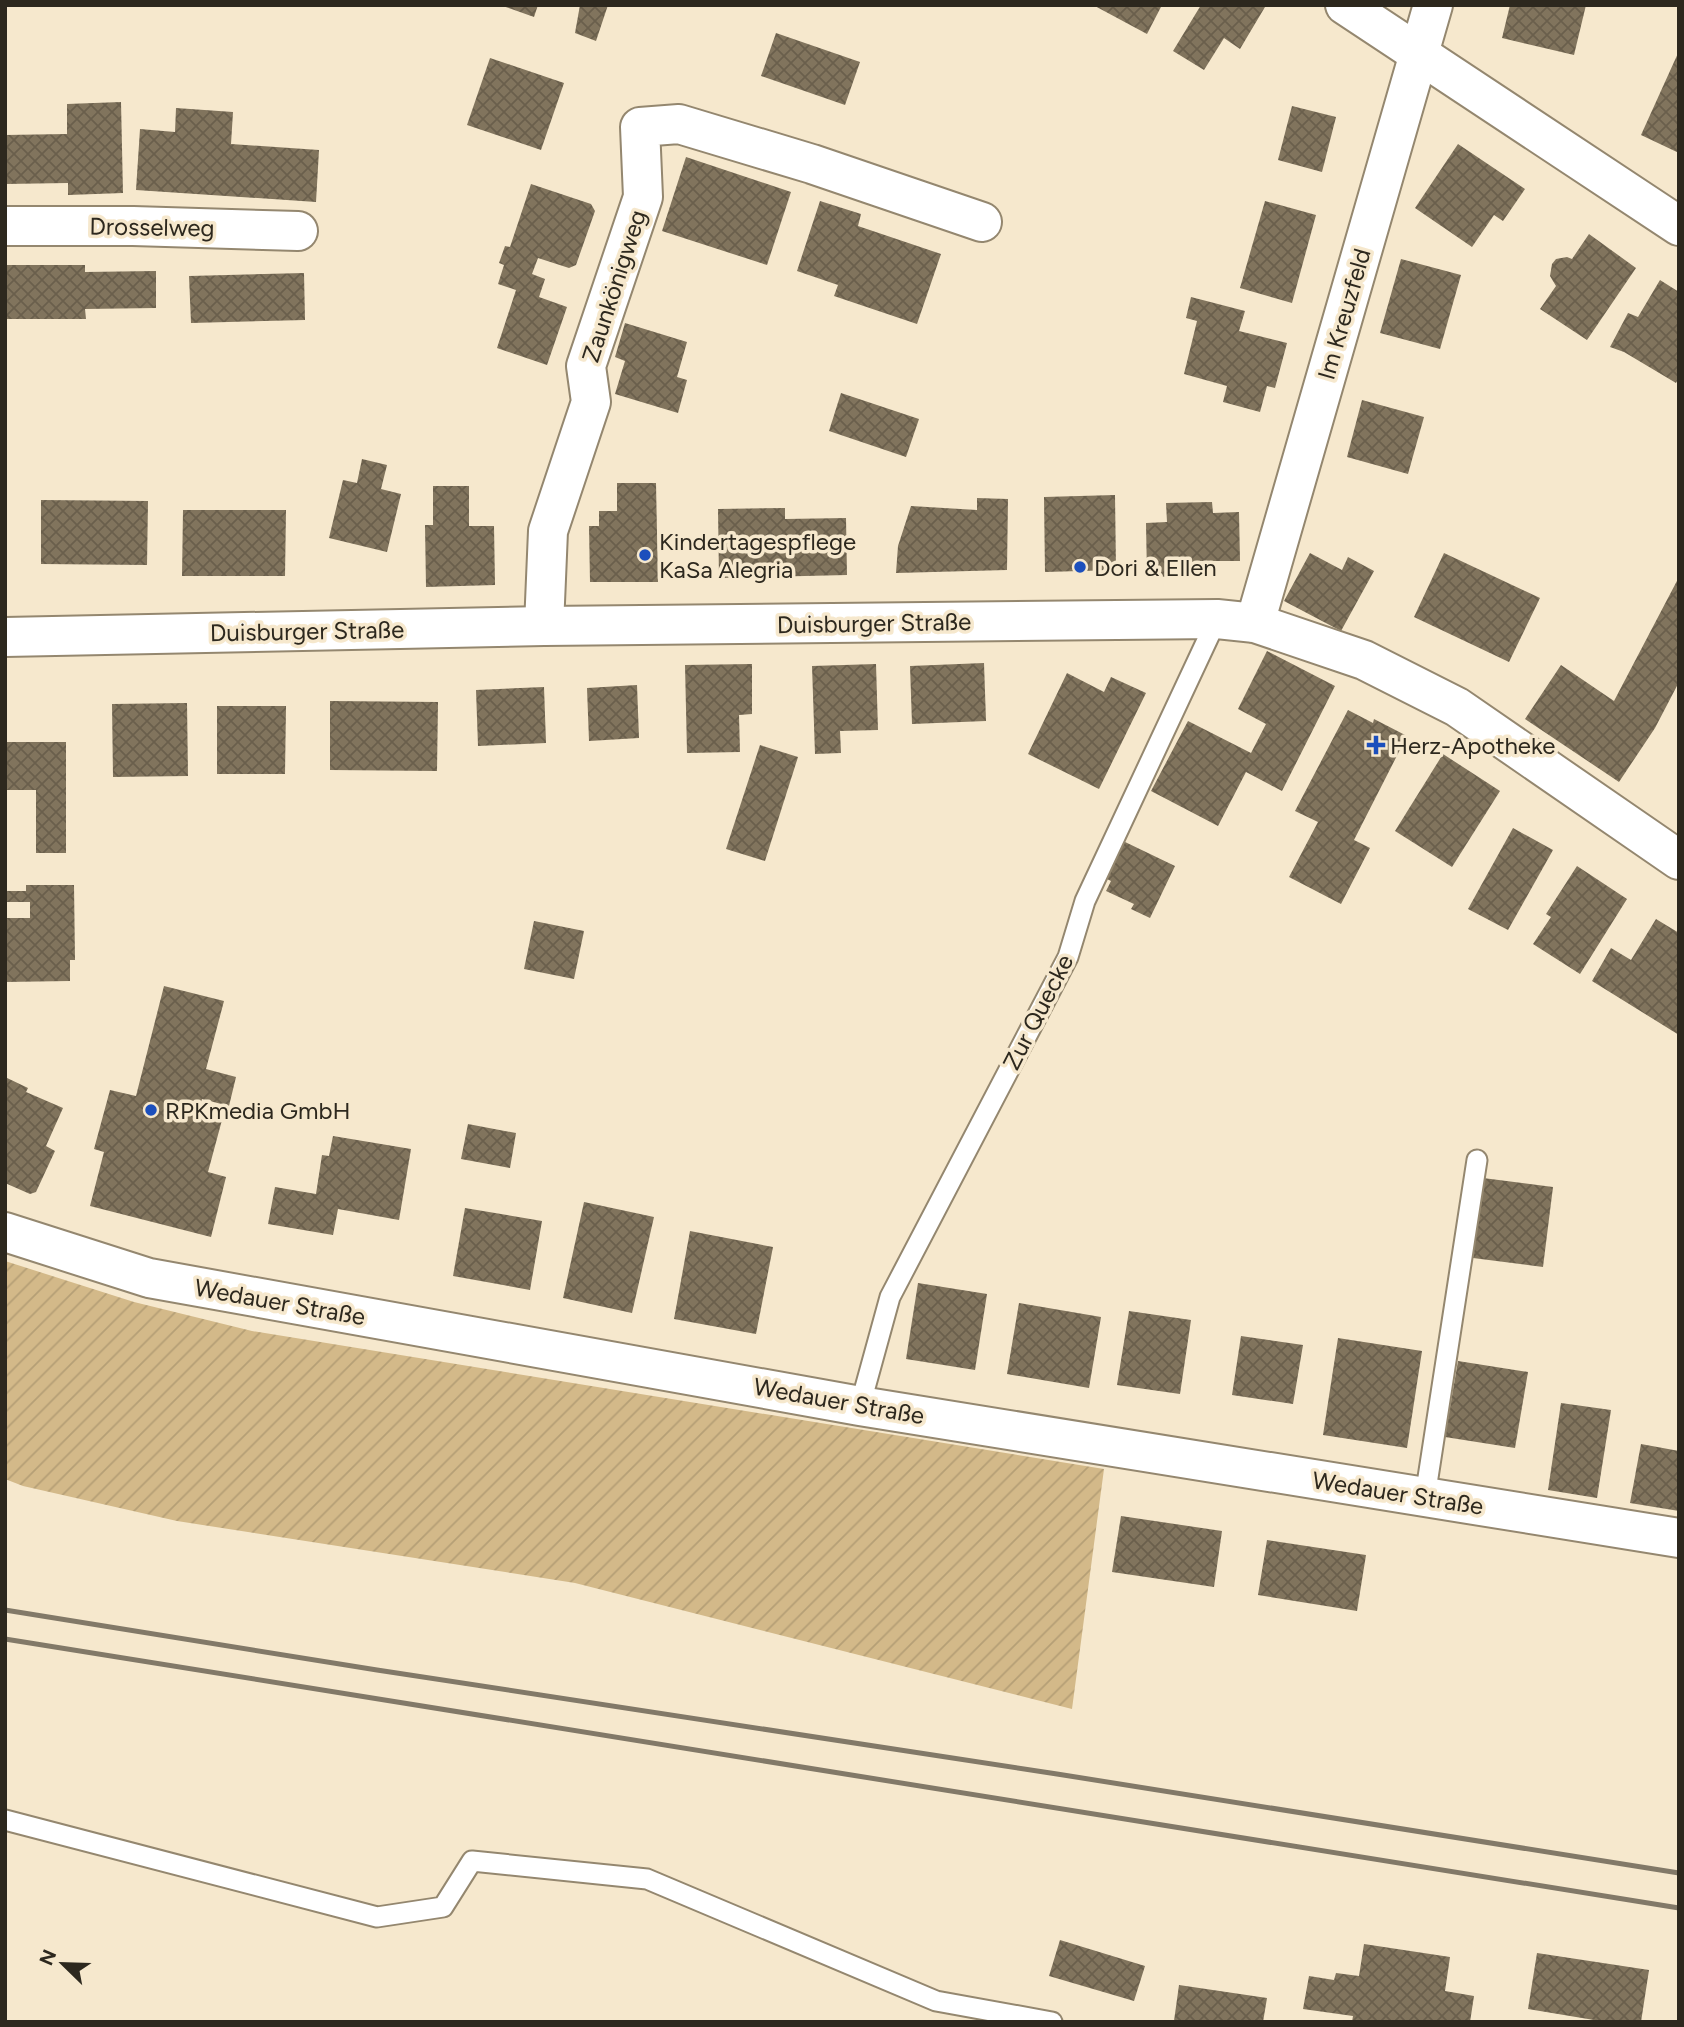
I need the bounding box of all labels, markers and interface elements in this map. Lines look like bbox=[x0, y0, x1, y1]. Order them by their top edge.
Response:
street label: Zaunkönigweg bbox=[576, 206, 652, 366]
street label: Drosselweg bbox=[89, 211, 215, 243]
street label: Im Kreuzfeld bbox=[1311, 245, 1377, 383]
place label: Kindertagespflege KaSa Alegria bbox=[659, 527, 856, 584]
marker: Kindertagespflege KaSa Alegria bbox=[637, 547, 653, 563]
place label: Dori & Ellen bbox=[1094, 553, 1217, 582]
marker: Dori & Ellen bbox=[1072, 559, 1088, 575]
street label: Duisburger Straße bbox=[777, 607, 971, 639]
street label: Duisburger Straße bbox=[210, 615, 404, 647]
place label: Herz-Apotheke bbox=[1390, 731, 1555, 760]
marker: Herz-Apotheke bbox=[1368, 737, 1384, 753]
street label: Zur Quecke bbox=[997, 950, 1079, 1074]
place label: RPKmedia GmbH bbox=[165, 1096, 351, 1125]
marker: RPKmedia GmbH bbox=[143, 1102, 159, 1118]
street label: Wedauer Straße bbox=[192, 1273, 368, 1331]
street label: Wedauer Straße bbox=[751, 1372, 927, 1430]
street label: Wedauer Straße bbox=[1310, 1465, 1486, 1521]
north arrow bbox=[28, 1929, 98, 1999]
text: N bbox=[34, 1946, 61, 1969]

